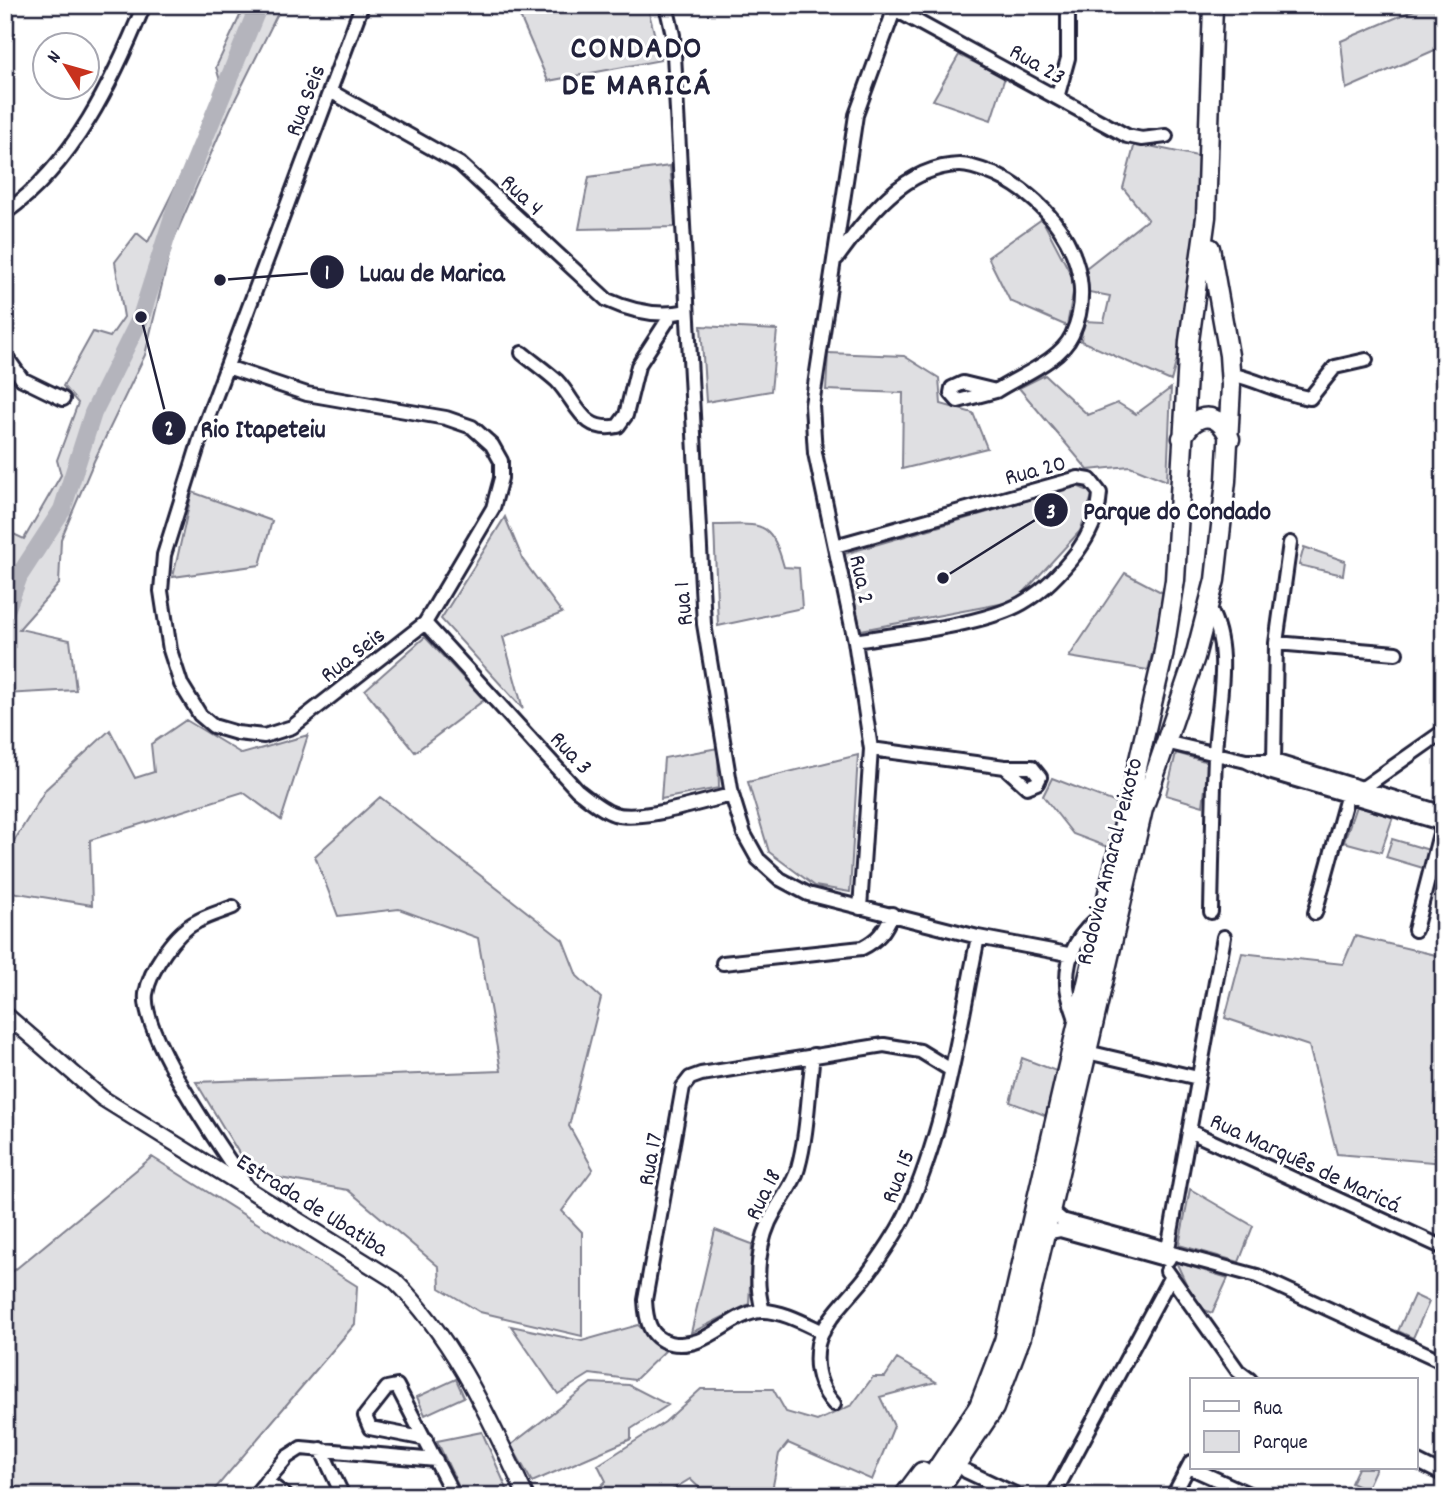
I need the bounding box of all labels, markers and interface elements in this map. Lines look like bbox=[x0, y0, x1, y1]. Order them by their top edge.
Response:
district label: CONDADO DE MARICÁ bbox=[562, 28, 712, 111]
north arrow bbox=[32, 32, 102, 102]
street label: Rua 23 bbox=[1002, 36, 1071, 95]
text: N bbox=[42, 46, 69, 70]
street label: Rua Seis bbox=[278, 60, 336, 142]
street label: Rua 4 bbox=[492, 167, 550, 225]
callout: Luau de Marica bbox=[310, 248, 518, 295]
text: Luau de Marica bbox=[359, 257, 505, 294]
text: 1 bbox=[325, 260, 329, 290]
callout: Rio Itapeteiu bbox=[151, 404, 340, 451]
text: Rio Itapeteiu bbox=[200, 413, 326, 450]
text: 2 bbox=[164, 416, 174, 446]
street label: Rua 20 bbox=[1001, 447, 1070, 496]
callout: Parque do Condado bbox=[1033, 487, 1285, 534]
text: Parque do Condado bbox=[1083, 495, 1271, 532]
text: 3 bbox=[1046, 499, 1056, 529]
street label: Rua 2 bbox=[838, 552, 882, 607]
street label: Rua 1 bbox=[666, 580, 704, 627]
street label: Rua Seis bbox=[314, 620, 394, 693]
street label: Rua 3 bbox=[541, 724, 599, 784]
street label: Rodovia Amaral Peixoto bbox=[1069, 754, 1153, 969]
street label: Rua Marquês de Maricá bbox=[1204, 1105, 1406, 1224]
street label: Rua 17 bbox=[631, 1130, 673, 1189]
street label: Rua 15 bbox=[874, 1145, 926, 1209]
street label: Estrada de Ubatiba bbox=[229, 1146, 395, 1267]
street label: Rua 18 bbox=[738, 1164, 792, 1227]
legend bbox=[1190, 1378, 1418, 1470]
text: Rua bbox=[1253, 1395, 1283, 1425]
text: Parque bbox=[1253, 1429, 1308, 1459]

